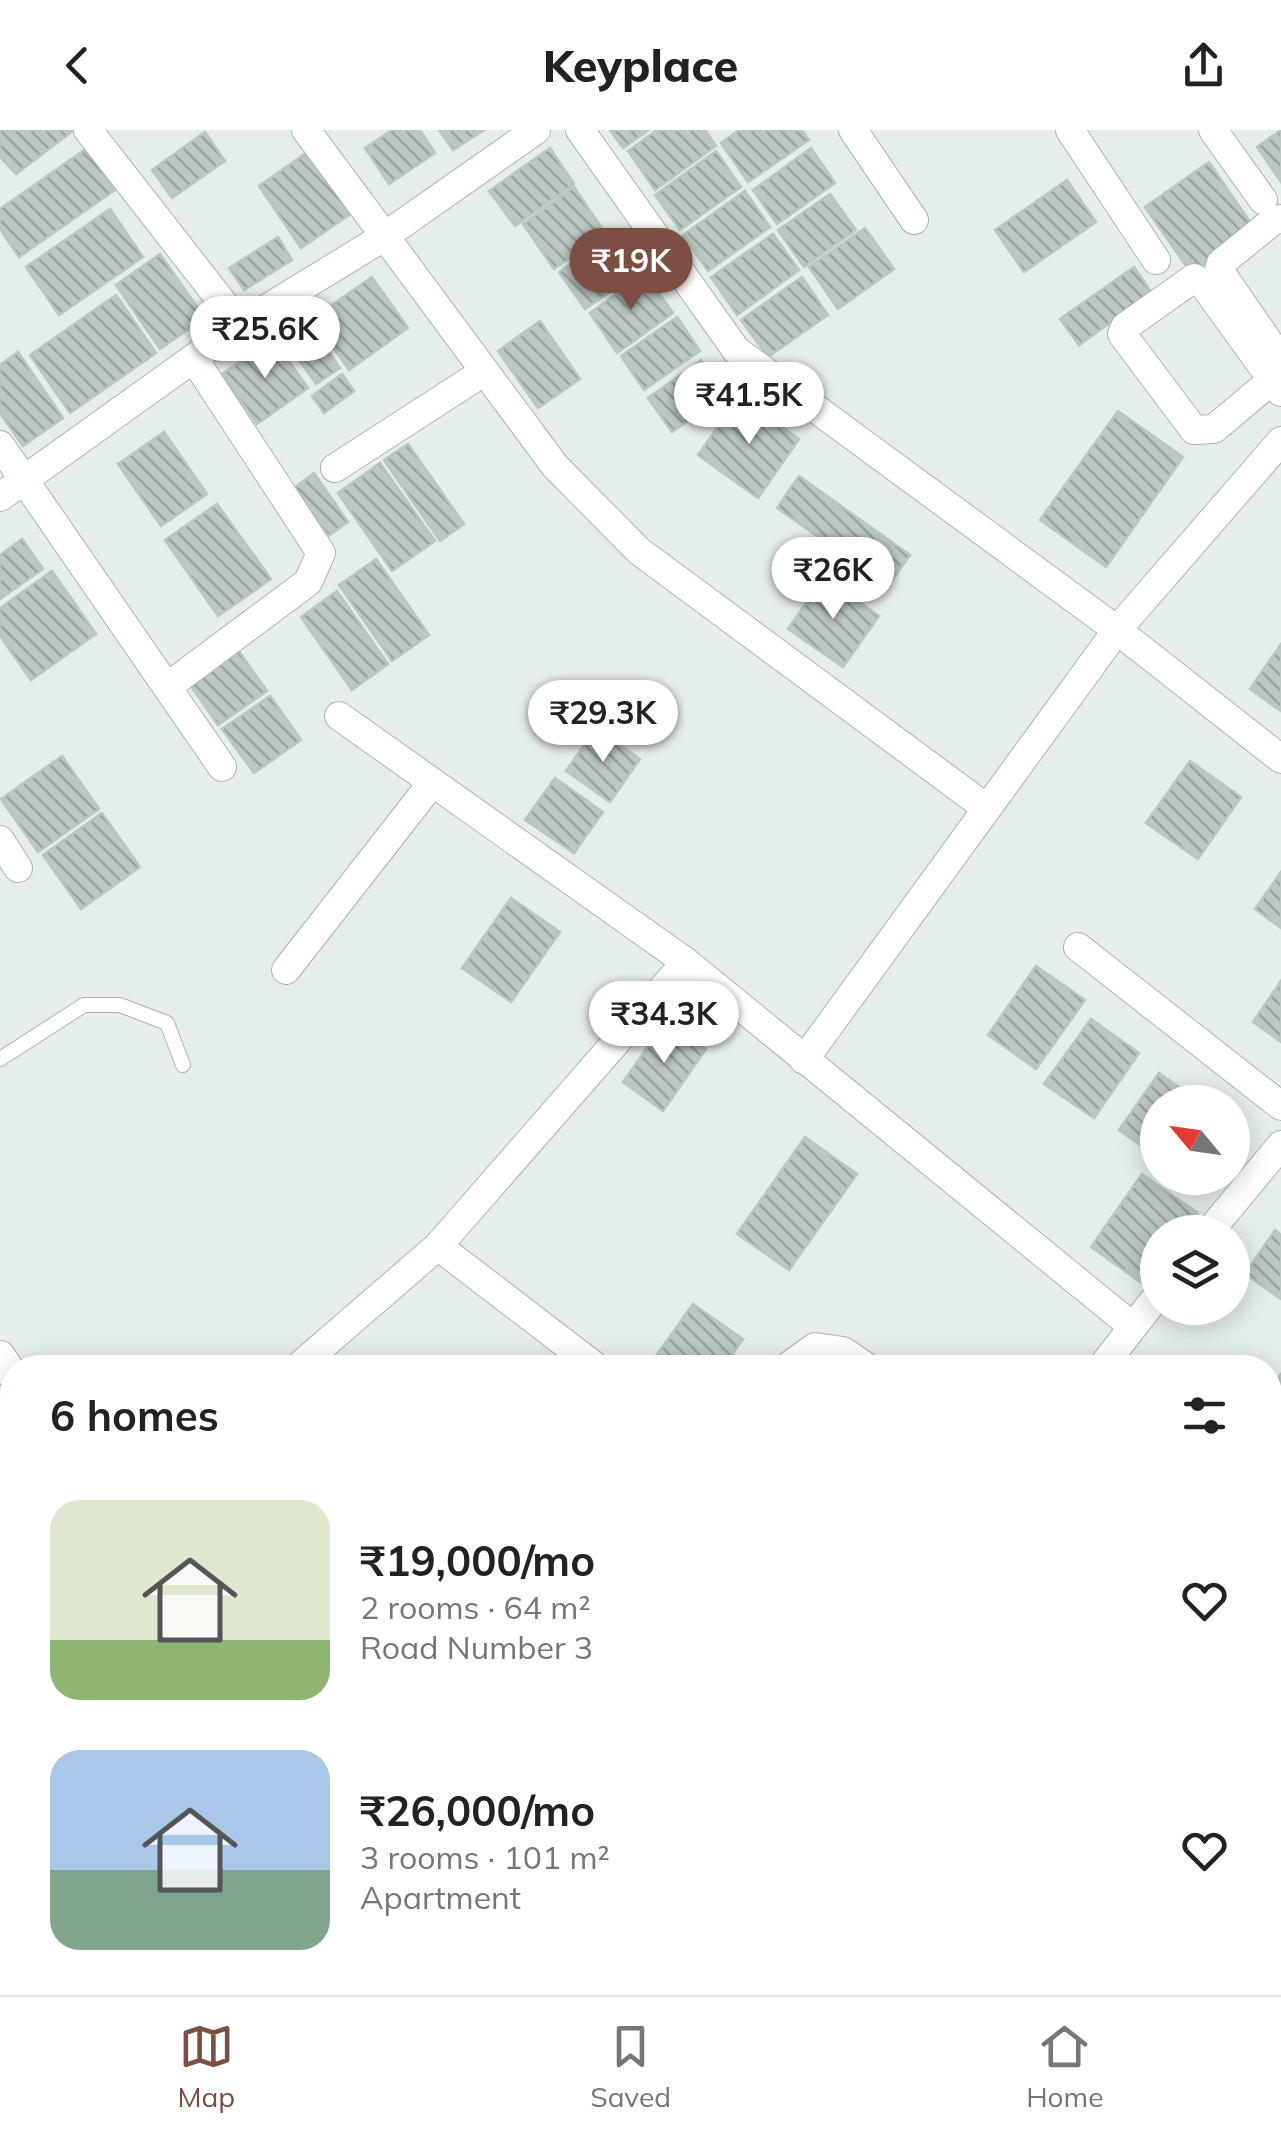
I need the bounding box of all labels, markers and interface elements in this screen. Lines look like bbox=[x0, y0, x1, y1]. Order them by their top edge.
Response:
text: Keyplace bbox=[543, 37, 738, 93]
icon: back bbox=[50, 38, 105, 93]
icon: share bbox=[1176, 38, 1231, 93]
pin: ₹19K bbox=[572, 228, 690, 313]
text: ₹19K bbox=[592, 240, 670, 280]
pin: ₹25.6K bbox=[184, 296, 346, 381]
text: ₹25.6K bbox=[212, 308, 318, 348]
pin: ₹41.5K bbox=[668, 362, 830, 447]
text: ₹41.5K bbox=[696, 374, 802, 414]
pin: ₹26K bbox=[774, 537, 892, 622]
text: ₹26K bbox=[794, 549, 872, 589]
pin: ₹29.3K bbox=[522, 680, 684, 765]
text: ₹29.3K bbox=[550, 692, 656, 732]
pin: ₹34.3K bbox=[583, 981, 745, 1066]
text: ₹34.3K bbox=[611, 993, 717, 1033]
north arrow bbox=[1140, 1085, 1250, 1195]
map controls bbox=[1140, 1085, 1250, 1325]
button: layers bbox=[1140, 1215, 1250, 1325]
icon: filters bbox=[1177, 1388, 1232, 1443]
text: 6 homes bbox=[50, 1389, 219, 1442]
text: ₹19,000/mo bbox=[360, 1534, 595, 1587]
icon: home bbox=[130, 1540, 250, 1660]
icon: heart bbox=[1177, 1573, 1232, 1628]
text: 2 rooms · 64 m² bbox=[360, 1587, 591, 1627]
text: Road Number 3 bbox=[360, 1627, 593, 1667]
text: ₹26,000/mo bbox=[360, 1784, 595, 1837]
icon: home bbox=[130, 1790, 250, 1910]
icon: heart bbox=[1177, 1823, 1232, 1878]
text: 3 rooms · 101 m² bbox=[360, 1837, 610, 1877]
text: Apartment bbox=[360, 1877, 521, 1917]
tab: Map bbox=[178, 2019, 235, 2114]
tab: Saved bbox=[590, 2019, 671, 2114]
tab: Home bbox=[1026, 2019, 1103, 2114]

